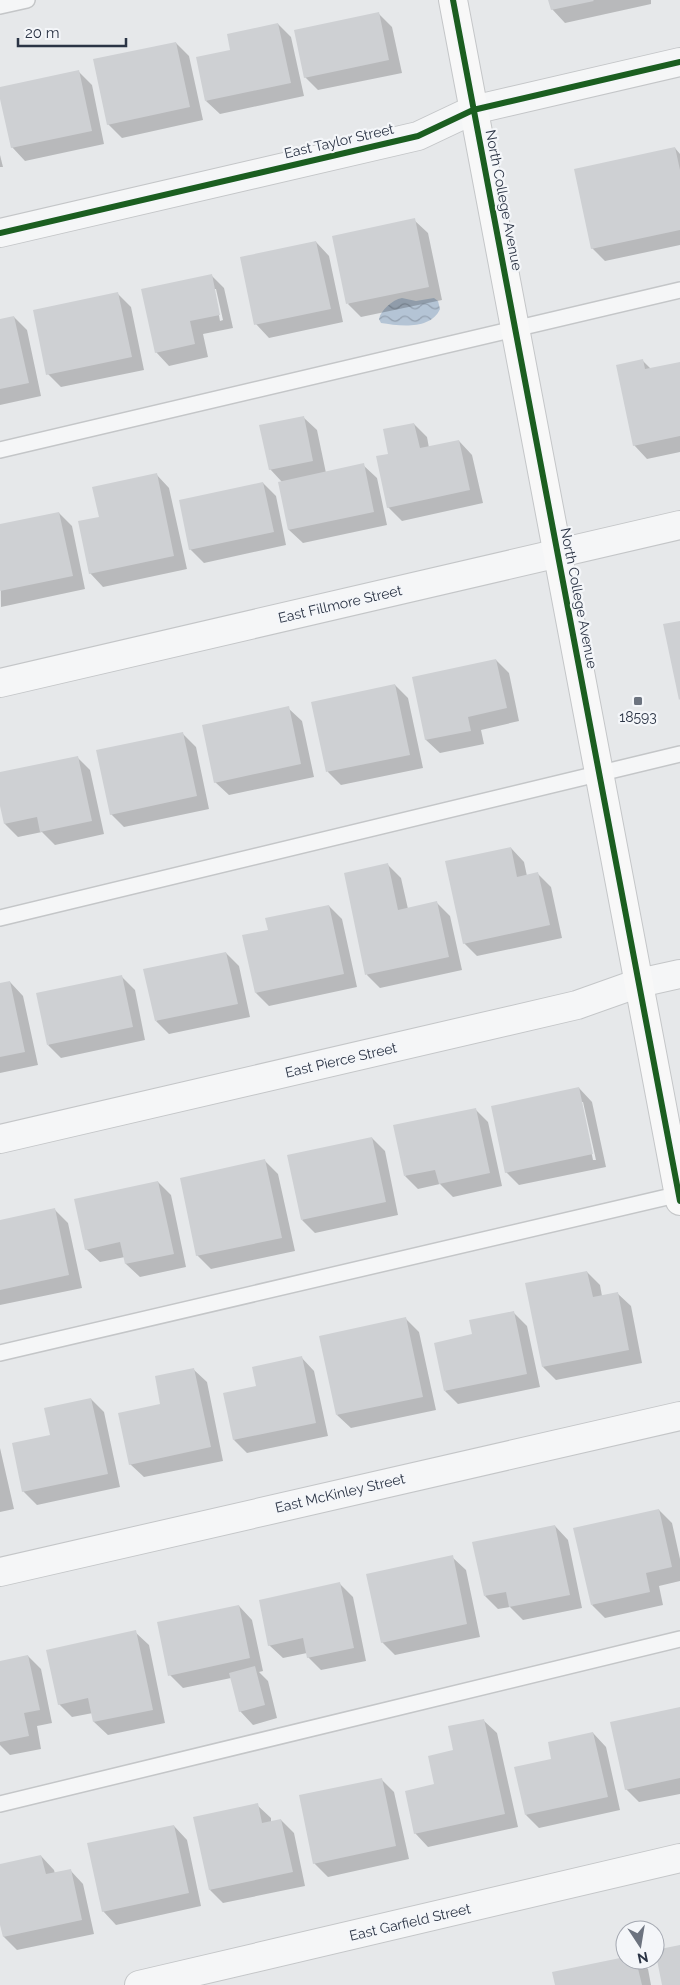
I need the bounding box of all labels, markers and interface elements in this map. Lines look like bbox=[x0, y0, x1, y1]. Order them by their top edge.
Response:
scale bar bbox=[18, 15, 125, 47]
text: 20 m bbox=[25, 24, 60, 42]
street label: East Taylor Street bbox=[283, 121, 396, 161]
street label: North College Avenue bbox=[482, 128, 526, 272]
street label: North College Avenue bbox=[557, 526, 601, 670]
street label: East Fillmore Street bbox=[277, 582, 404, 626]
marker: 18593 bbox=[632, 695, 644, 707]
place label: 18593 bbox=[619, 709, 657, 725]
street label: East Pierce Street bbox=[284, 1039, 399, 1081]
street label: East McKinley Street bbox=[274, 1470, 407, 1516]
street label: East Garfield Street bbox=[348, 1900, 472, 1944]
north arrow bbox=[615, 1920, 665, 1970]
text: N bbox=[636, 1949, 650, 1967]

